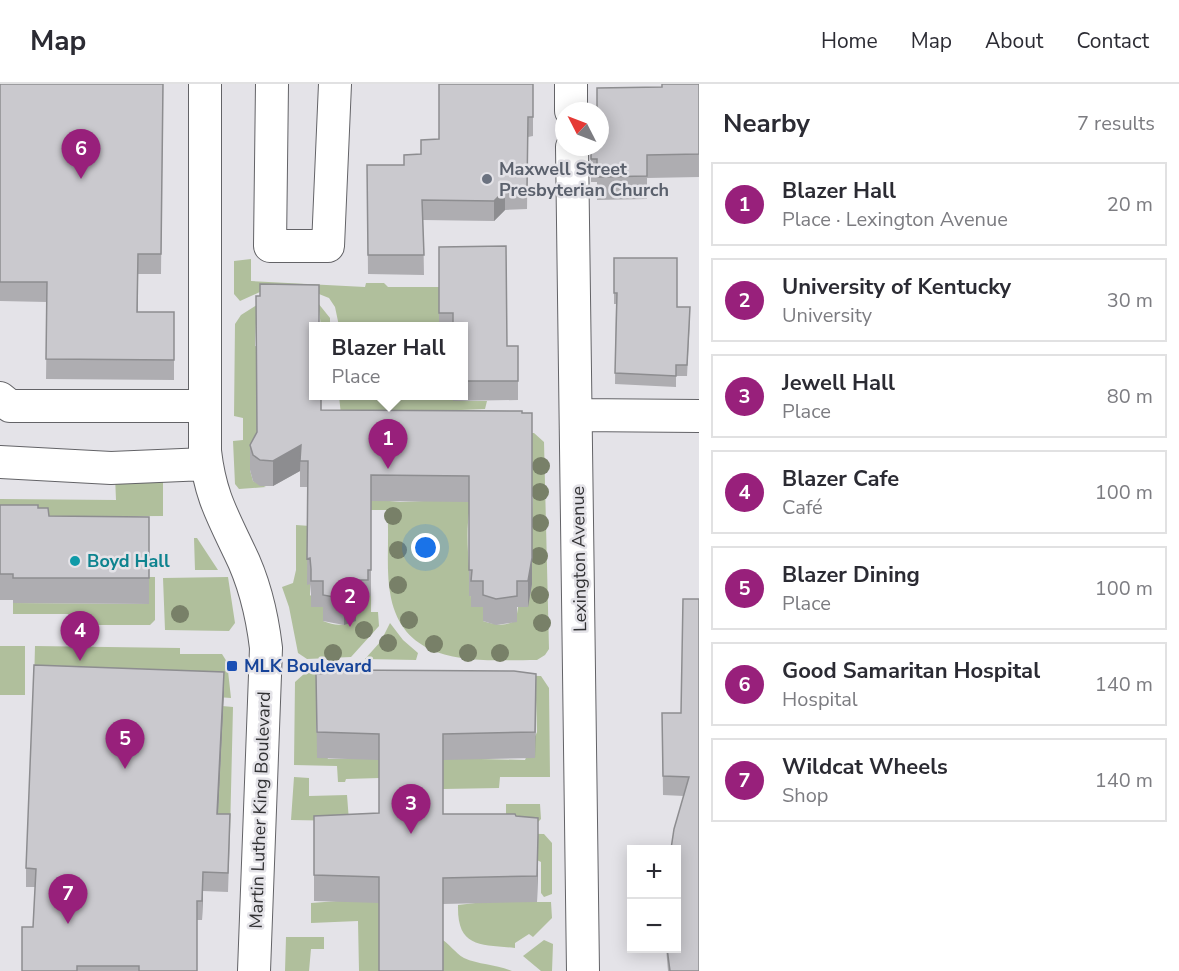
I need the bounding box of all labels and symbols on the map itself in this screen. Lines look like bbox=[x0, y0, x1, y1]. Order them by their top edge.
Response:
north arrow bbox=[555, 102, 609, 156]
pin: 6 bbox=[62, 130, 100, 179]
place label: Maxwell Street Presbyterian Church bbox=[499, 157, 669, 202]
marker: Maxwell Street Presbyterian Church bbox=[480, 172, 494, 186]
pin: 1 bbox=[368, 420, 408, 469]
street label: Lexington Avenue bbox=[566, 486, 592, 632]
your location bbox=[411, 533, 440, 562]
place label: Boyd Hall bbox=[87, 549, 170, 573]
marker: Boyd Hall bbox=[68, 554, 82, 568]
pin: 2 bbox=[330, 578, 370, 627]
pin: 4 bbox=[60, 612, 100, 661]
place label: MLK Boulevard bbox=[244, 654, 372, 678]
marker: MLK Boulevard bbox=[225, 659, 239, 673]
street label: Martin Luther King Boulevard bbox=[244, 691, 276, 929]
pin: 5 bbox=[106, 720, 144, 769]
pin: 3 bbox=[392, 784, 430, 834]
pin: 7 bbox=[48, 874, 88, 924]

